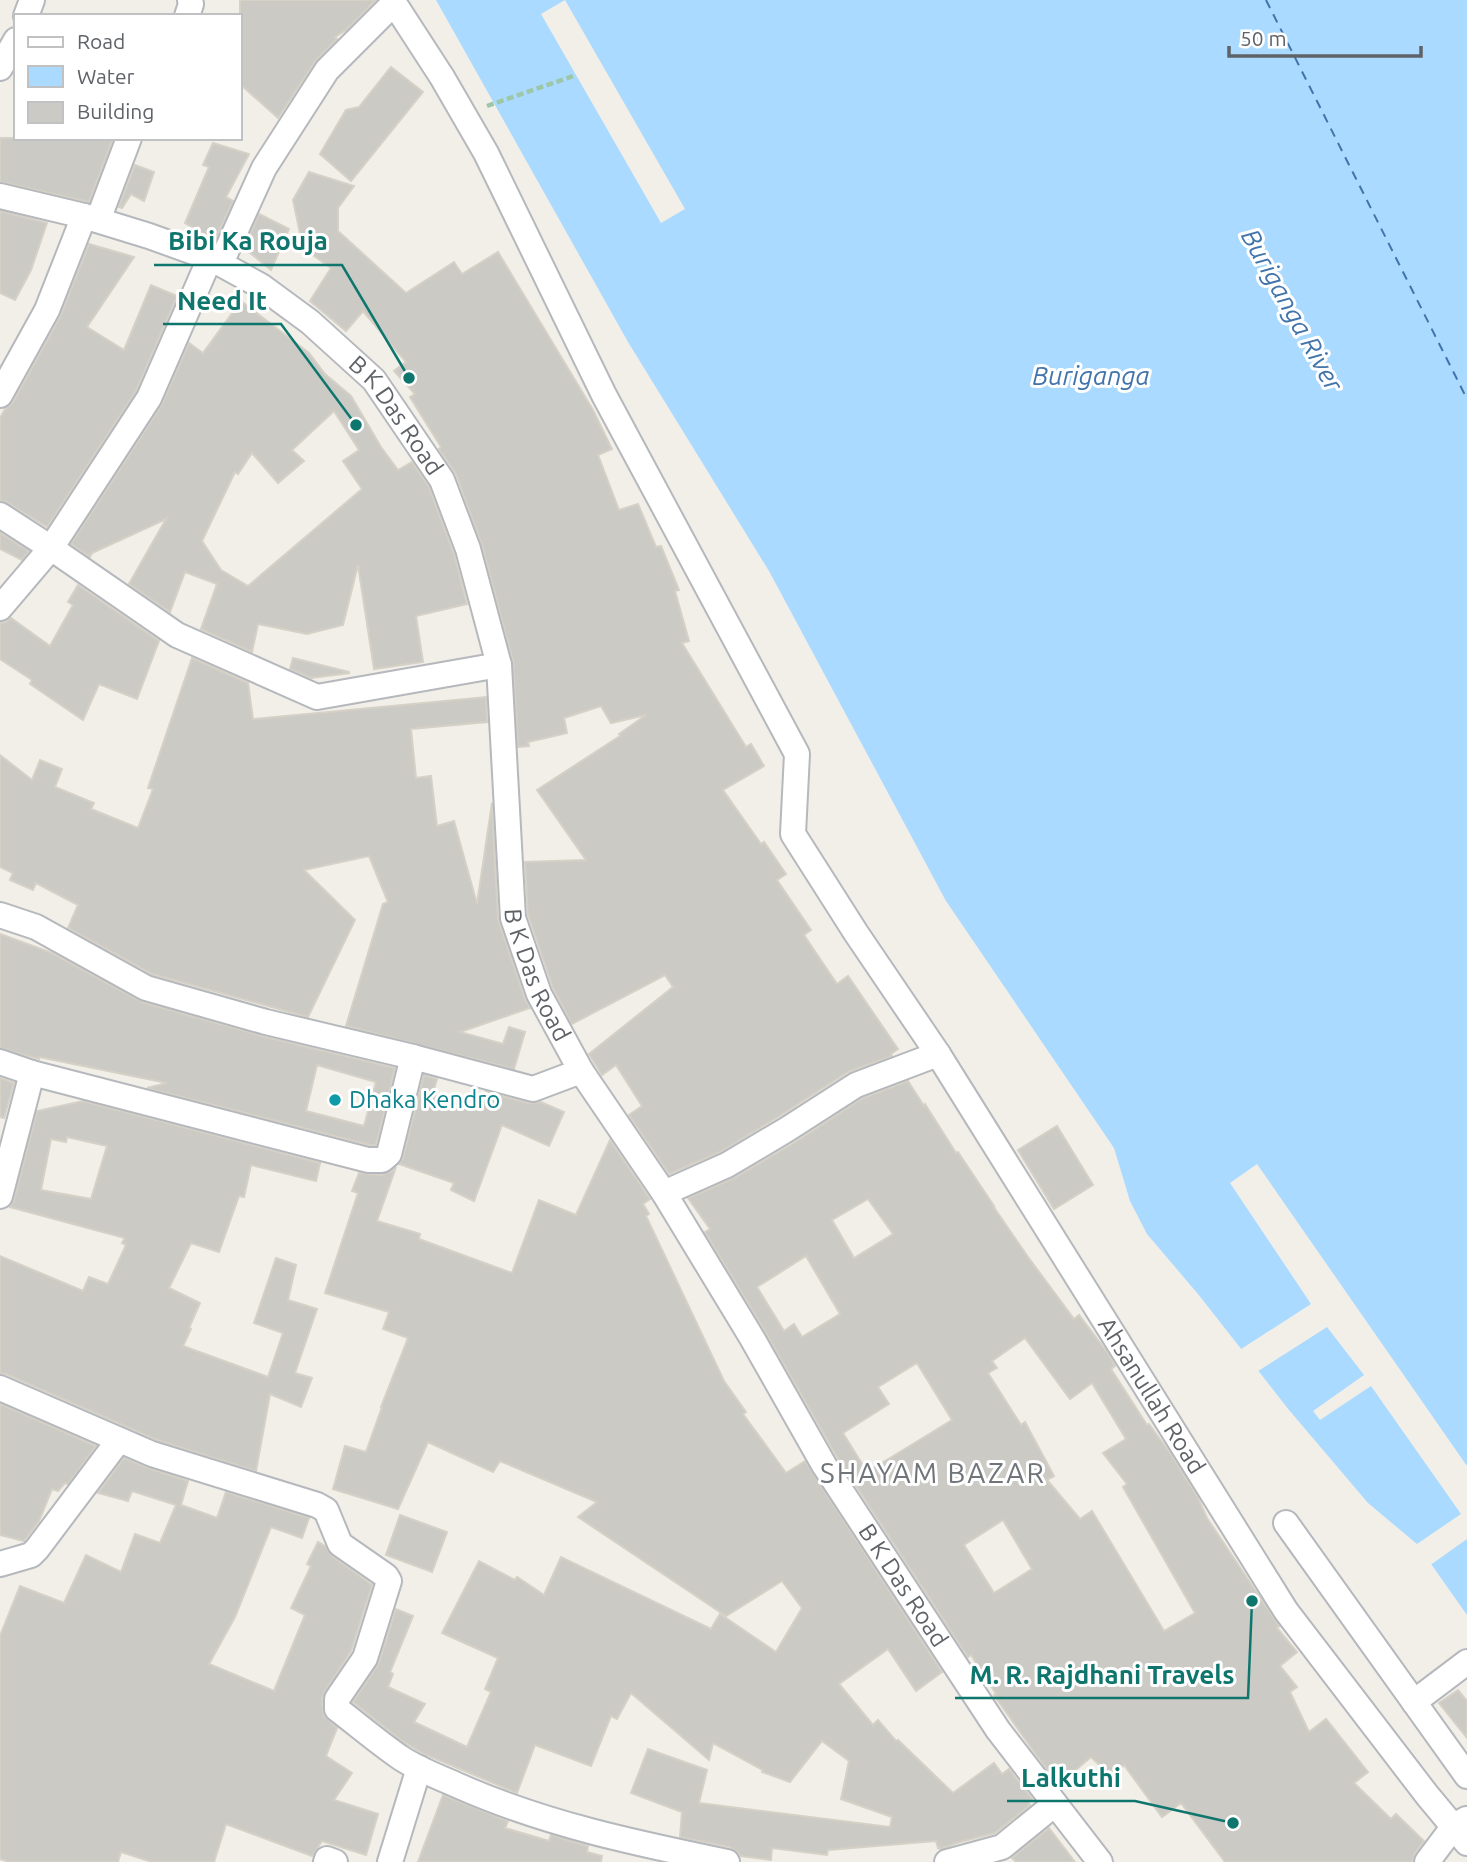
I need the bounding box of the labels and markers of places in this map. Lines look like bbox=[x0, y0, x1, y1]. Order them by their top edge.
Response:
callout: Bibi Ka Rouja bbox=[154, 218, 342, 265]
callout: Need It bbox=[163, 277, 281, 324]
place label: Dhaka Kendro bbox=[349, 1086, 500, 1113]
marker: Dhaka Kendro bbox=[327, 1092, 343, 1108]
callout: M. R. Rajdhani Travels bbox=[955, 1651, 1248, 1698]
callout: Lalkuthi bbox=[1007, 1754, 1135, 1801]

